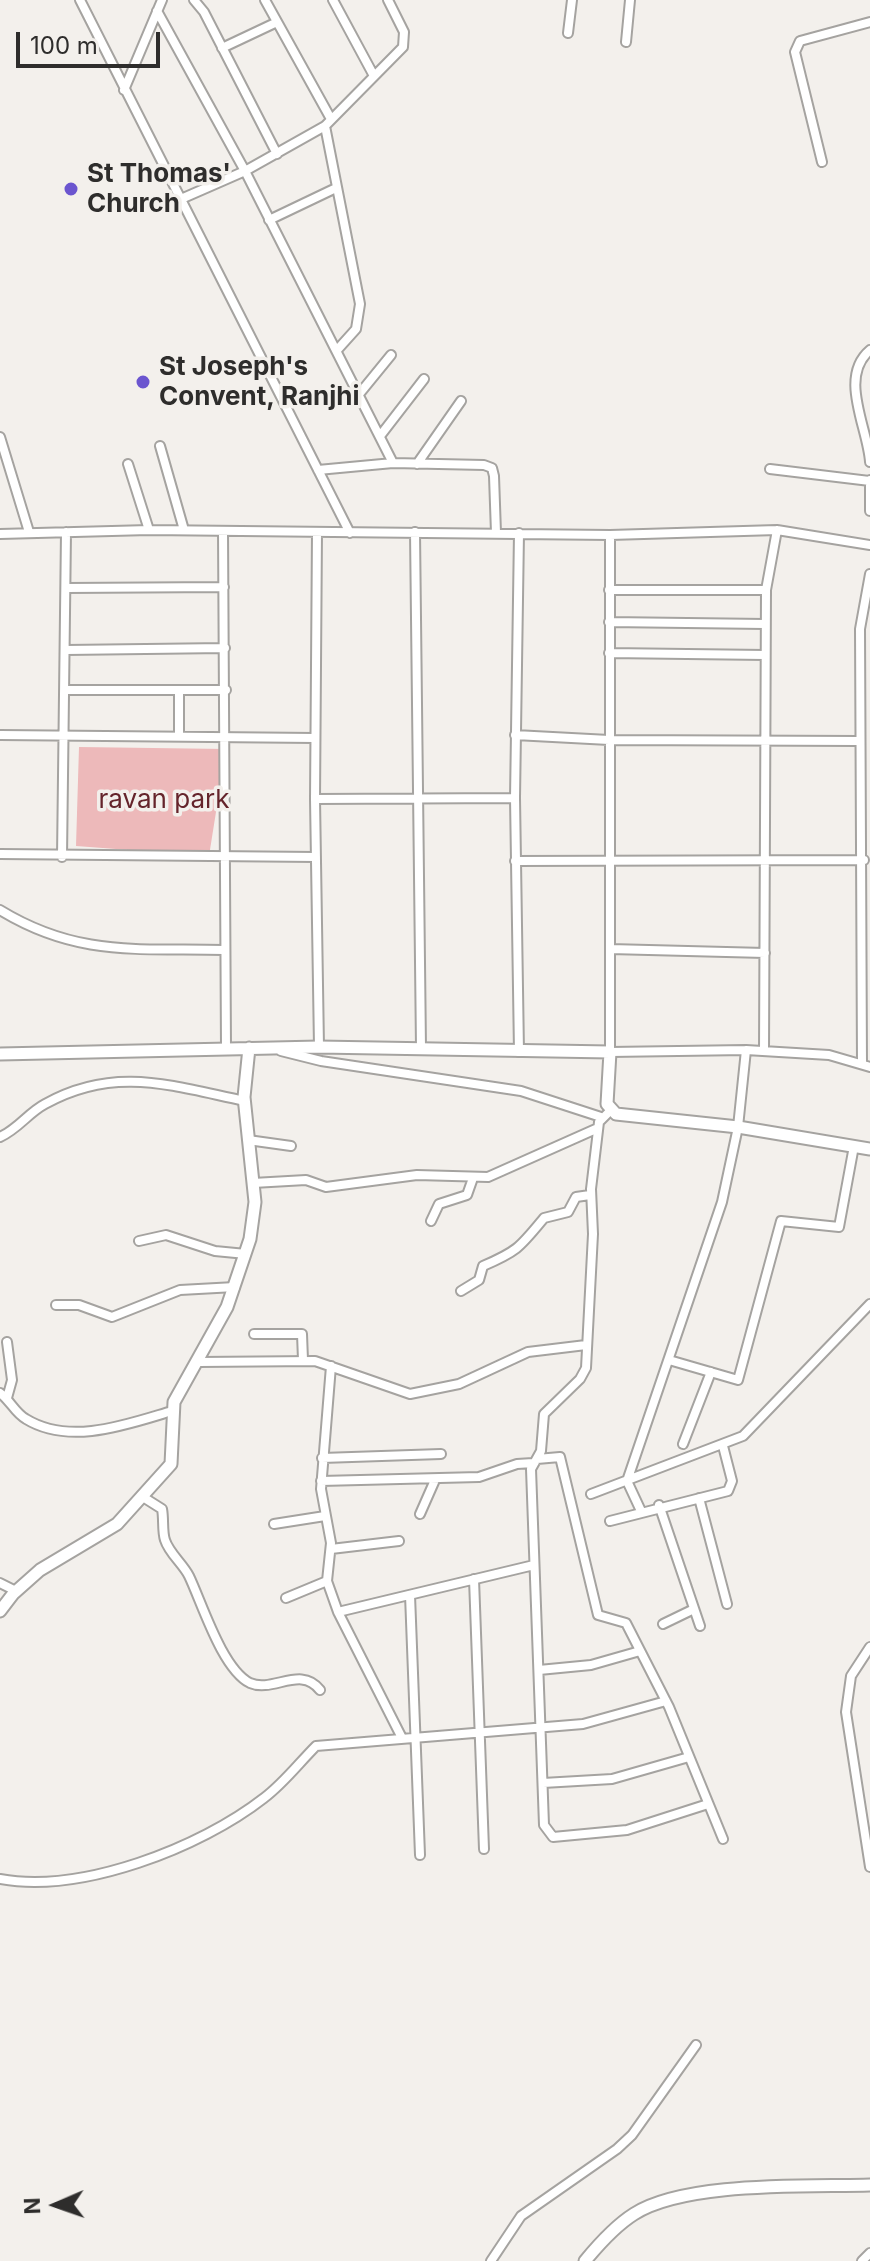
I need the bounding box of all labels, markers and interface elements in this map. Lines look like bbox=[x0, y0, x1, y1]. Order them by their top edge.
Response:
scale bar bbox=[20, 16, 164, 66]
text: 100 m bbox=[30, 31, 98, 60]
place label: St Thomas' Church bbox=[87, 158, 231, 220]
marker: St Thomas' Church bbox=[62, 180, 80, 198]
place label: St Joseph's Convent, Ranjhi bbox=[159, 351, 360, 412]
marker: St Joseph's Convent, Ranjhi bbox=[134, 373, 152, 391]
park label: ravan park bbox=[98, 784, 230, 816]
north arrow bbox=[16, 2165, 96, 2245]
text: N bbox=[19, 2197, 45, 2215]

